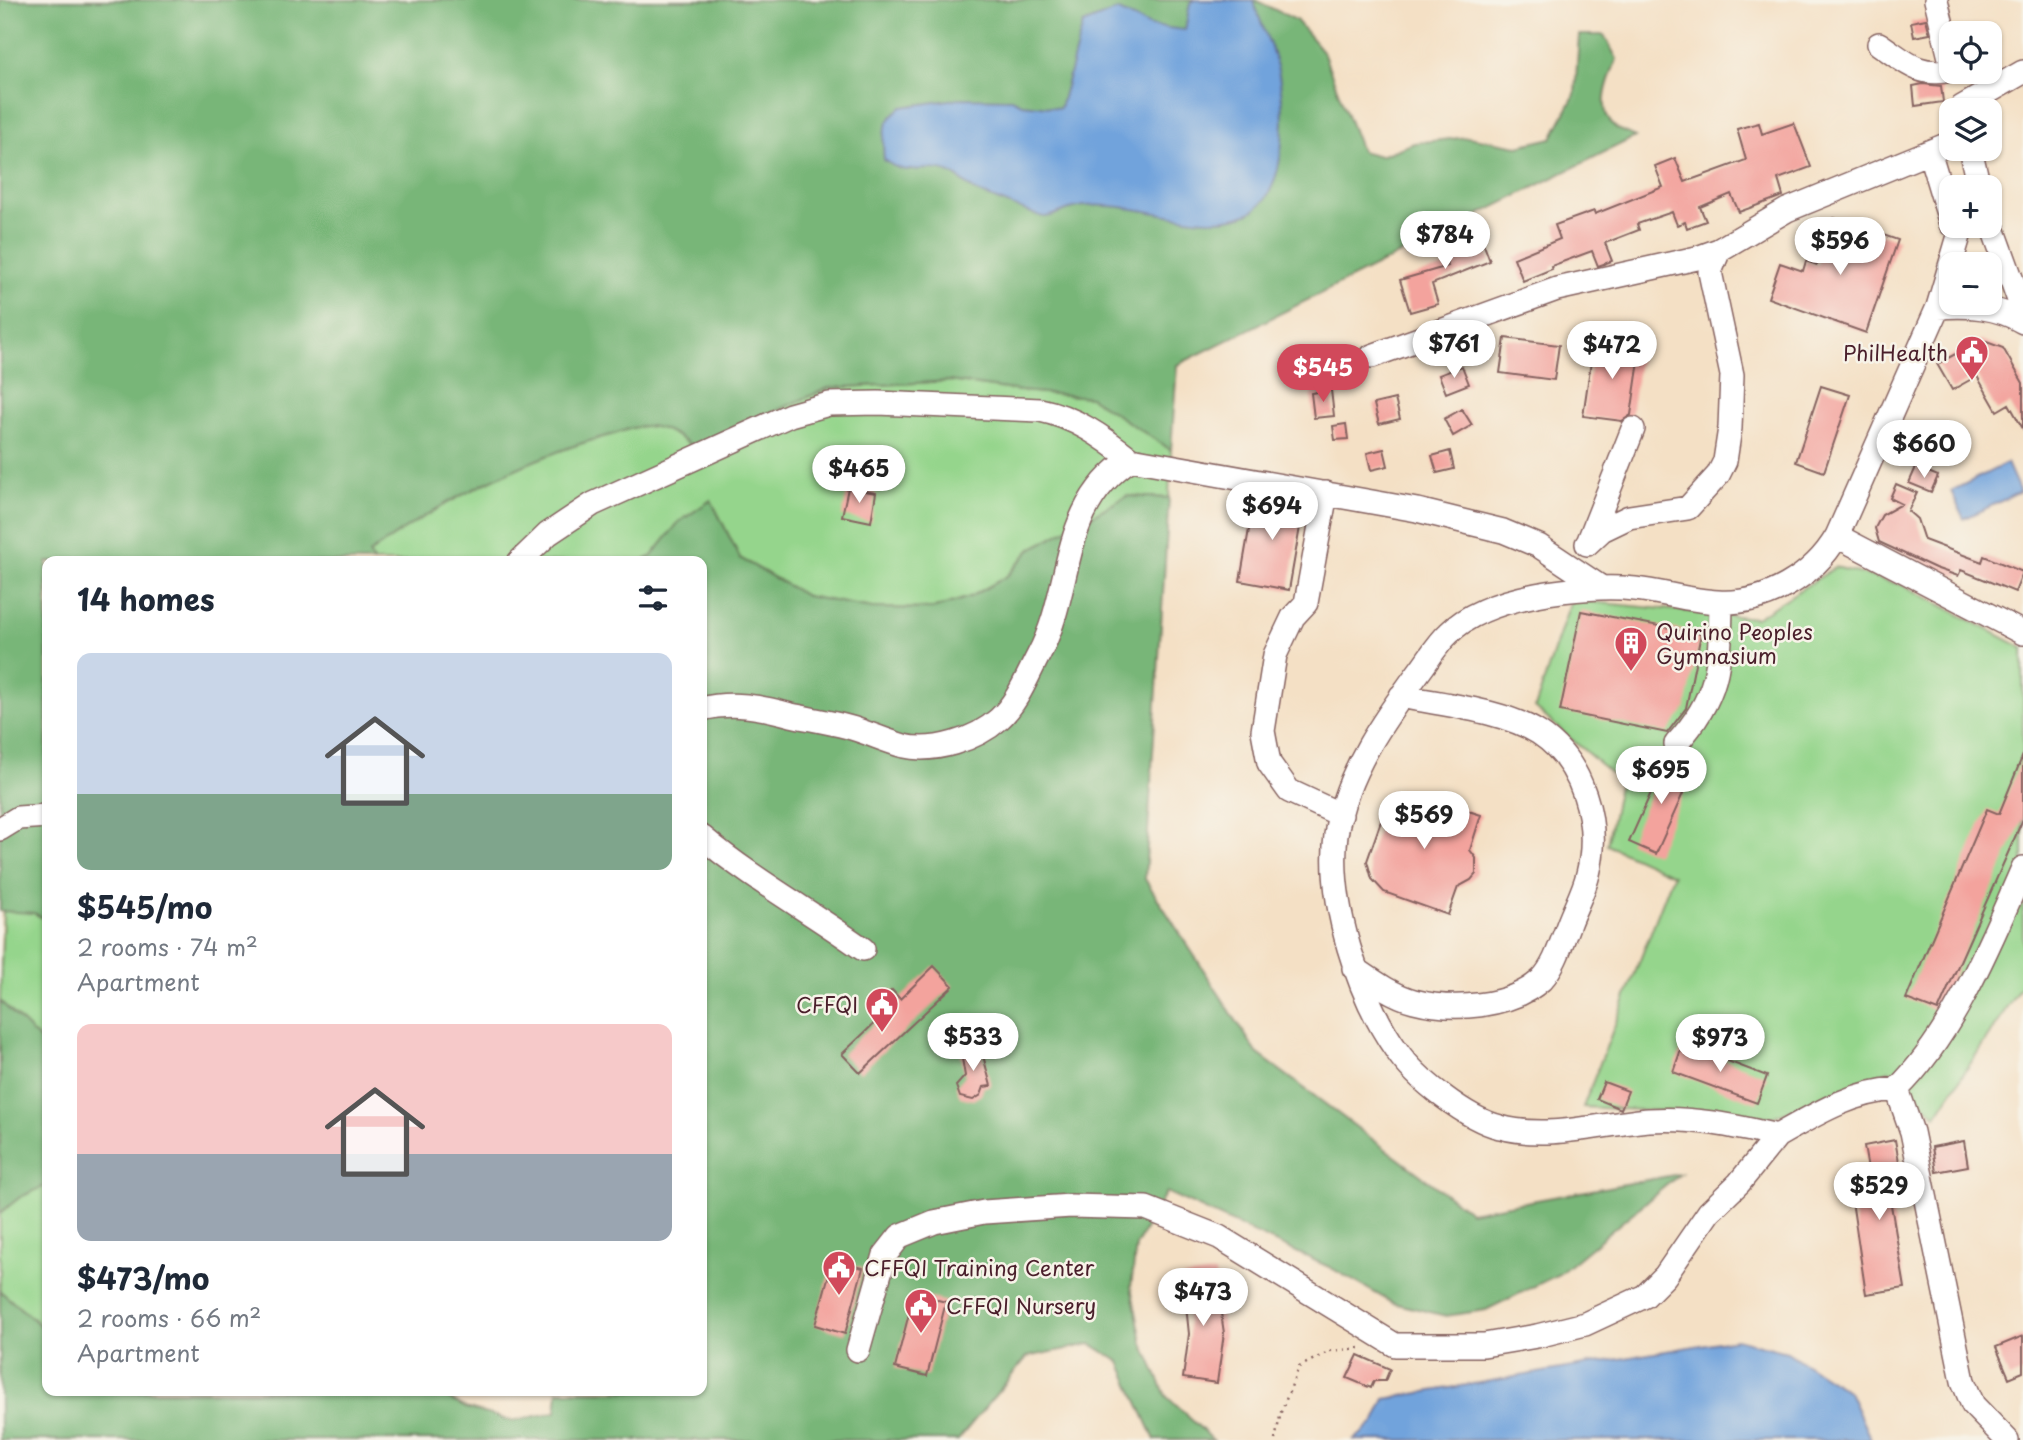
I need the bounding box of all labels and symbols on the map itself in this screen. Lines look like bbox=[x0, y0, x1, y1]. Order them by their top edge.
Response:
pin: $784 bbox=[1404, 212, 1486, 271]
pin: $596 bbox=[1799, 218, 1881, 277]
pin: $761 bbox=[1413, 320, 1495, 380]
pin: $472 bbox=[1571, 322, 1653, 381]
public building icon: PhilHealth bbox=[1953, 333, 1991, 382]
place label: PhilHealth bbox=[1843, 336, 1948, 368]
pin: $545 bbox=[1282, 344, 1364, 404]
pin: $660 bbox=[1883, 420, 1965, 480]
pin: $465 bbox=[818, 446, 900, 505]
pin: $694 bbox=[1231, 482, 1313, 542]
place label: Quirino Peoples Gymnasium bbox=[1656, 615, 1813, 671]
building icon: Quirino Peoples Gymnasium bbox=[1612, 624, 1650, 673]
pin: $695 bbox=[1620, 746, 1702, 806]
pin: $569 bbox=[1383, 792, 1465, 851]
public building icon: CFFQI bbox=[863, 985, 901, 1034]
place label: CFFQI bbox=[796, 988, 858, 1020]
pin: $533 bbox=[932, 1014, 1014, 1073]
pin: $973 bbox=[1679, 1014, 1761, 1074]
pin: $529 bbox=[1838, 1162, 1920, 1222]
public building icon: CFFQI Training Center bbox=[820, 1248, 858, 1297]
place label: CFFQI Training Center bbox=[864, 1251, 1095, 1283]
pin: $473 bbox=[1162, 1268, 1244, 1328]
public building icon: CFFQI Nursery bbox=[902, 1286, 940, 1335]
place label: CFFQI Nursery bbox=[946, 1289, 1096, 1321]

